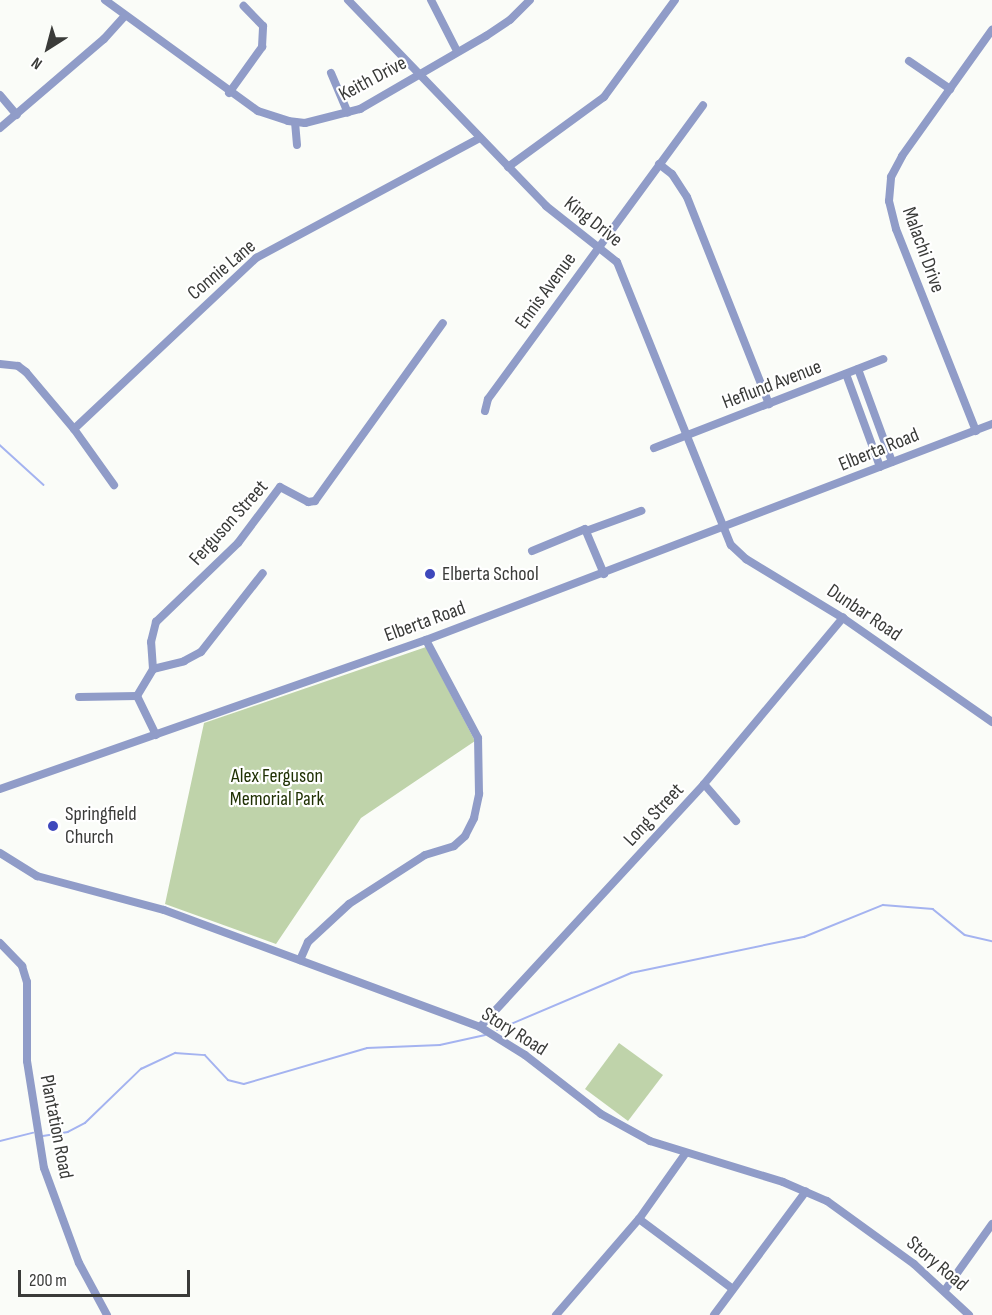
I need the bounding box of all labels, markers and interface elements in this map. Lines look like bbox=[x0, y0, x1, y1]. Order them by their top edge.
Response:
north arrow bbox=[18, 18, 78, 78]
street label: Keith Drive bbox=[335, 51, 411, 107]
text: N bbox=[28, 53, 46, 73]
street label: King Drive bbox=[559, 192, 627, 252]
street label: Malachi Drive bbox=[896, 204, 950, 296]
street label: Connie Lane bbox=[183, 235, 261, 305]
street label: Ennis Avenue bbox=[510, 248, 582, 334]
street label: Heflund Avenue bbox=[719, 355, 825, 415]
street label: Elberta Road bbox=[835, 423, 923, 477]
street label: Ferguson Street bbox=[185, 475, 273, 571]
place label: Elberta School bbox=[442, 562, 539, 586]
marker: Elberta School bbox=[423, 567, 437, 581]
street label: Dunbar Road bbox=[822, 579, 906, 647]
street label: Elberta Road bbox=[381, 596, 469, 648]
park label: Alex Ferguson Memorial Park bbox=[230, 765, 324, 812]
street label: Long Street bbox=[619, 779, 689, 851]
place label: Springfield Church bbox=[65, 802, 137, 849]
marker: Springfield Church bbox=[46, 819, 60, 833]
street label: Story Road bbox=[477, 1003, 551, 1061]
street label: Plantation Road bbox=[34, 1073, 78, 1181]
street label: Story Road bbox=[901, 1231, 973, 1297]
scale bar bbox=[21, 1258, 194, 1296]
text: 200 m bbox=[29, 1270, 67, 1291]

